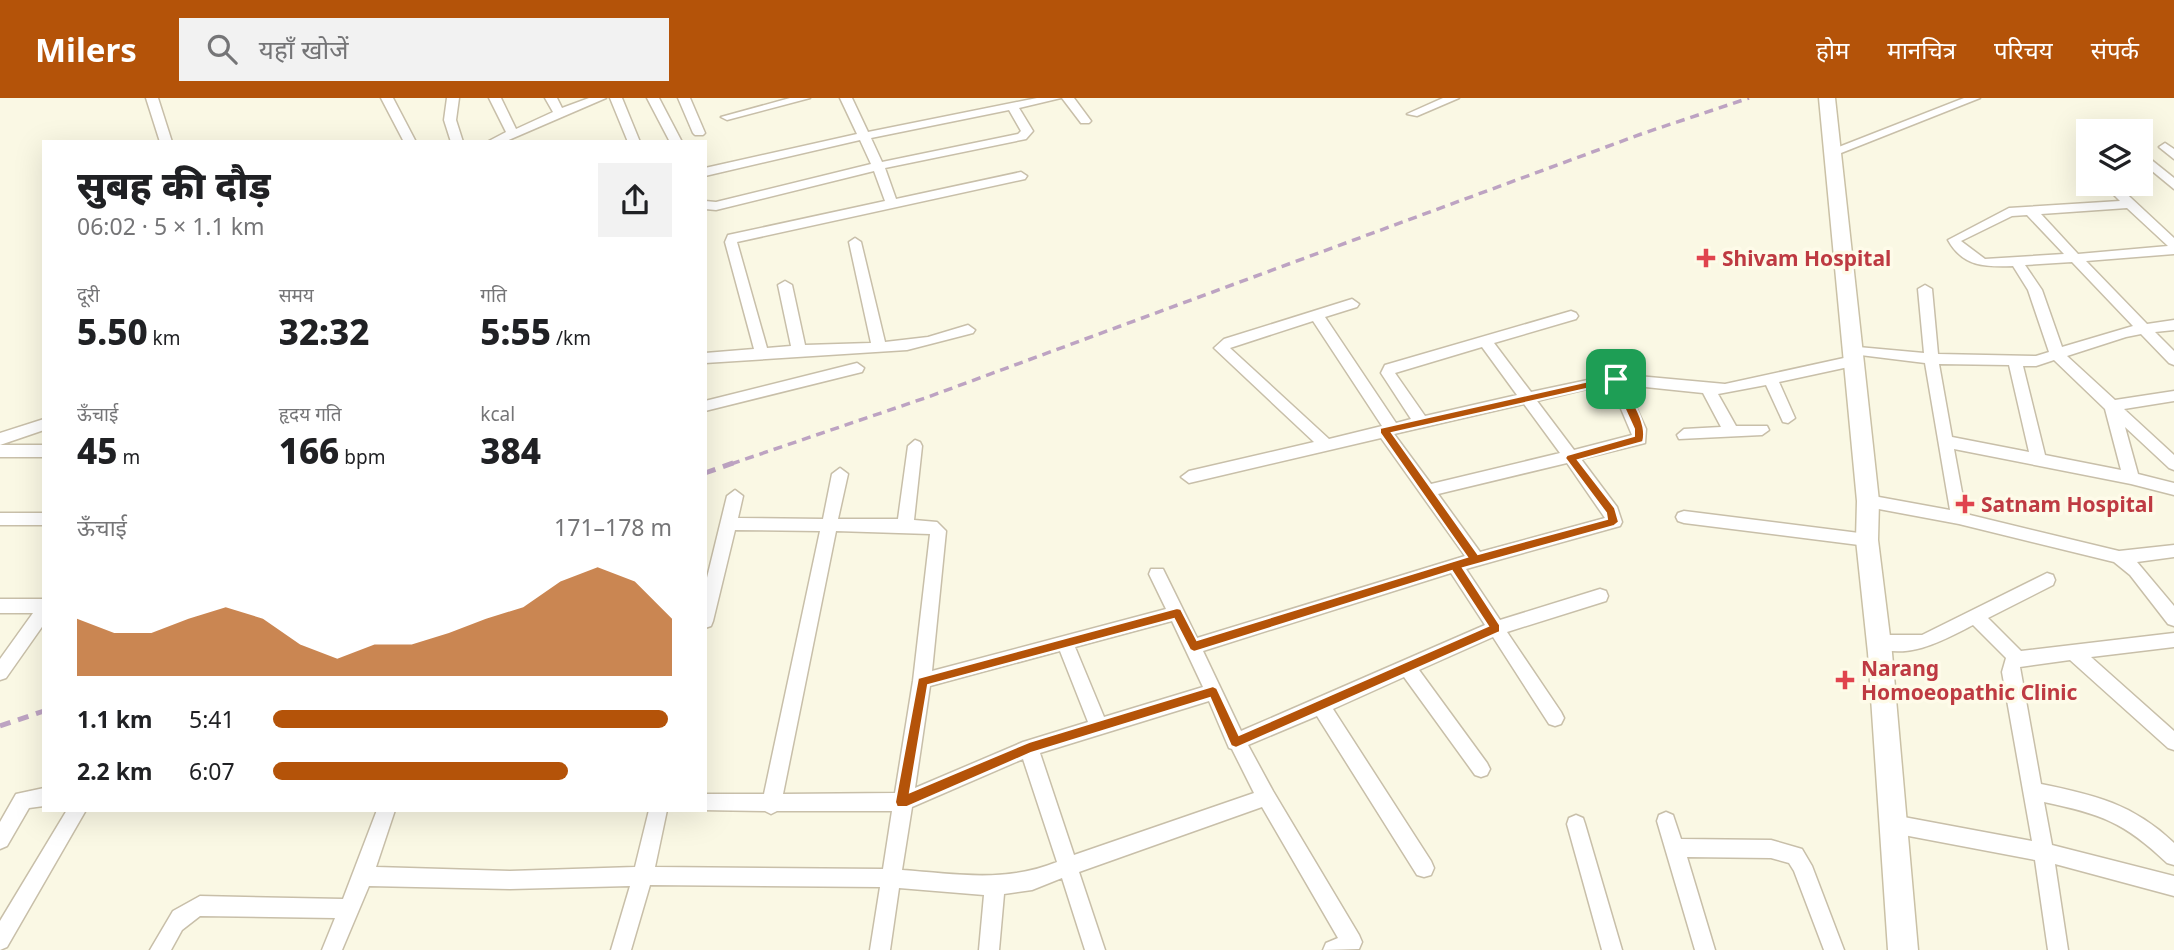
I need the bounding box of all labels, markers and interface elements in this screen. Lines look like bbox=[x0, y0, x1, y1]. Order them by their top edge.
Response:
search box bbox=[179, 18, 669, 81]
text: Milers bbox=[35, 27, 137, 72]
icon: search bbox=[203, 30, 241, 68]
text: यहाँ खोजें bbox=[259, 31, 349, 67]
text: होम bbox=[1816, 33, 1849, 66]
text: मानचित्र bbox=[1887, 33, 1956, 66]
text: परिचय bbox=[1994, 33, 2053, 66]
text: संपर्क bbox=[2091, 33, 2139, 66]
map controls bbox=[2076, 119, 2153, 196]
button: layers bbox=[2076, 119, 2153, 196]
text: सुबह की दौड़ bbox=[77, 158, 271, 210]
button: share bbox=[598, 163, 672, 237]
text: 06:02 · 5 × 1.1 km bbox=[77, 210, 264, 242]
place label: Shivam Hospital bbox=[1722, 244, 1891, 272]
marker: Shivam Hospital bbox=[1696, 248, 1716, 268]
text: दूरी bbox=[77, 282, 100, 308]
text: समय bbox=[279, 282, 314, 308]
text: गति bbox=[480, 282, 507, 308]
text: 5.50 bbox=[77, 308, 148, 355]
text: 32:32 bbox=[279, 308, 370, 355]
text: 5:55 bbox=[480, 308, 551, 355]
text: km bbox=[148, 325, 181, 351]
text: /km bbox=[551, 325, 591, 351]
pin bbox=[1586, 349, 1646, 409]
icon: arrive bbox=[1597, 360, 1635, 398]
text: ऊँचाई bbox=[77, 401, 118, 427]
text: हृदय गति bbox=[279, 401, 342, 427]
text: kcal bbox=[480, 401, 515, 427]
text: 45 bbox=[77, 427, 117, 474]
text: 166 bbox=[279, 427, 339, 474]
text: 384 bbox=[480, 427, 541, 474]
text: m bbox=[117, 444, 140, 470]
text: bpm bbox=[339, 444, 385, 470]
place label: Satnam Hospital bbox=[1981, 490, 2154, 518]
marker: Satnam Hospital bbox=[1955, 494, 1975, 514]
text: ऊँचाई bbox=[77, 511, 127, 543]
text: 171–178 m bbox=[554, 511, 672, 543]
place label: Narang Homoeopathic Clinic bbox=[1861, 654, 2078, 706]
marker: Narang Homoeopathic Clinic bbox=[1835, 670, 1855, 690]
text: 1.1 km bbox=[77, 703, 152, 735]
text: 5:41 bbox=[189, 703, 235, 735]
text: 2.2 km bbox=[77, 755, 152, 787]
text: 6:07 bbox=[189, 755, 235, 787]

